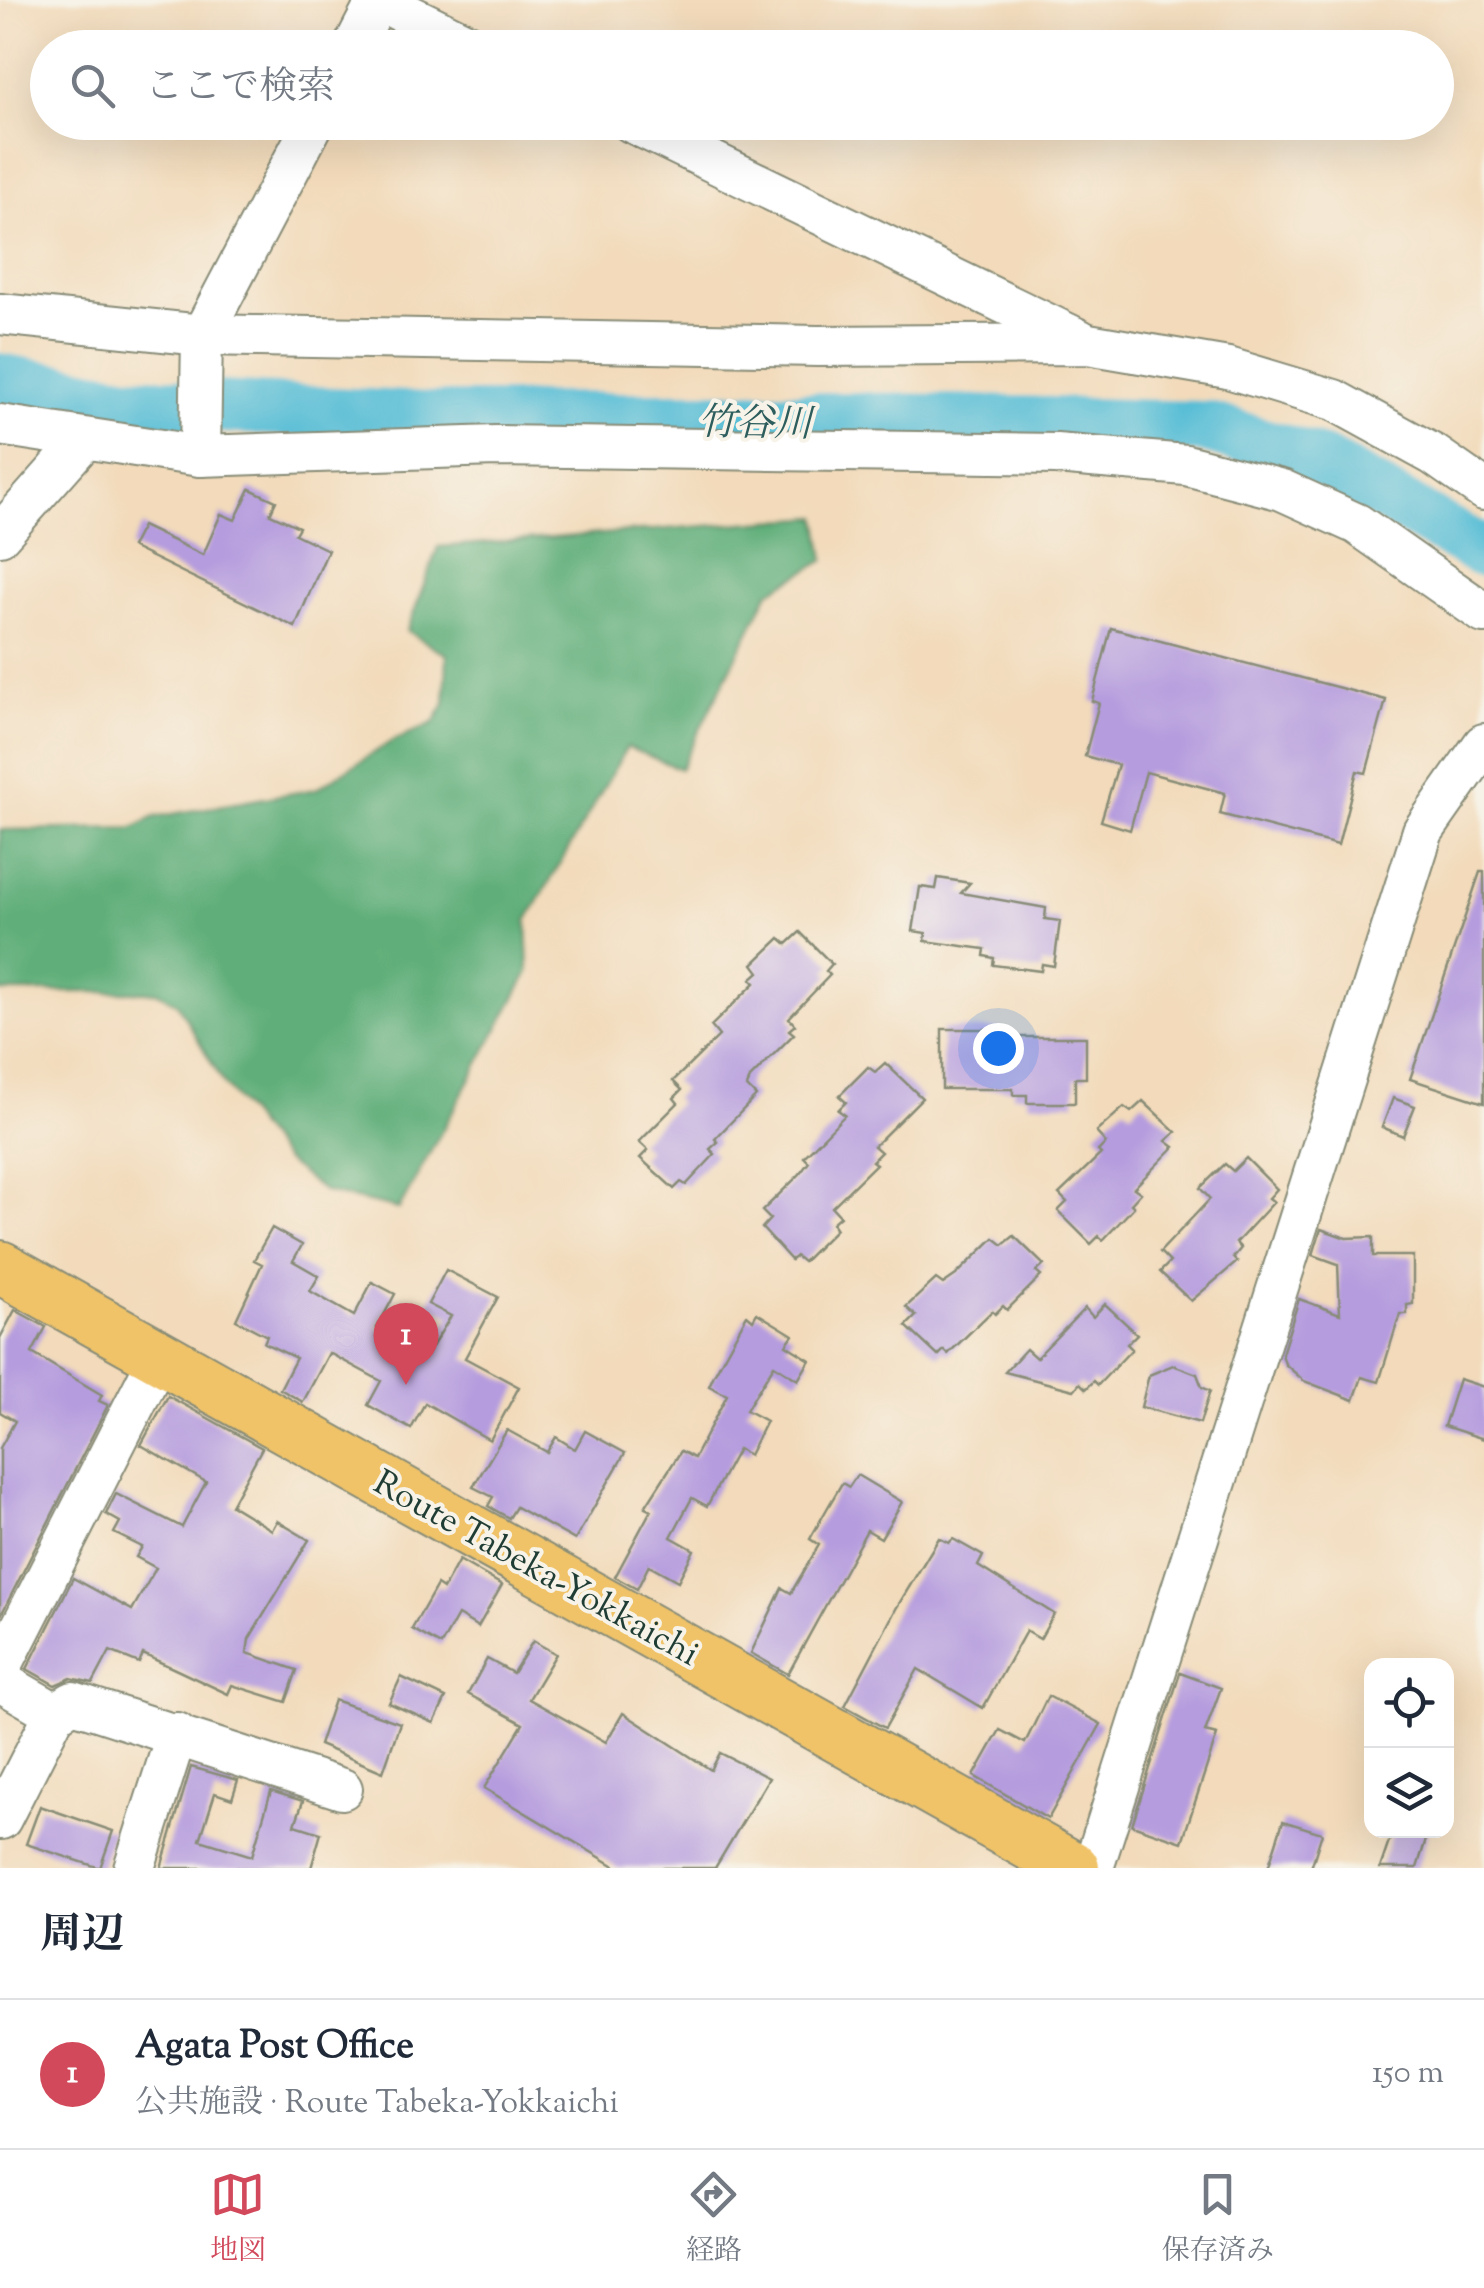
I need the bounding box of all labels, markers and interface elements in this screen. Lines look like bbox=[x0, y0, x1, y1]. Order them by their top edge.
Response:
search box bbox=[30, 30, 1454, 140]
icon: search bbox=[65, 58, 120, 113]
text: ここで検索 bbox=[145, 62, 335, 116]
water label: 竹谷川 bbox=[697, 398, 816, 454]
your location bbox=[973, 1023, 1024, 1074]
pin: 1 bbox=[374, 1302, 438, 1385]
street label: Route Tabeka-Yokkaichi bbox=[363, 1459, 707, 1681]
map controls bbox=[1364, 1658, 1454, 1838]
button: locate bbox=[1364, 1658, 1454, 1748]
button: layers bbox=[1364, 1748, 1454, 1838]
text: 周辺 bbox=[40, 1907, 124, 1967]
text: Agata Post Office bbox=[135, 2021, 414, 2075]
text: 1 bbox=[67, 2051, 78, 2097]
text: 150 m bbox=[1372, 2051, 1444, 2097]
text: 公共施設 · Route Tabeka-Yokkaichi bbox=[135, 2081, 619, 2127]
tab: 地図 bbox=[210, 2167, 266, 2272]
tab: 経路 bbox=[686, 2167, 742, 2272]
tab: 保存済み bbox=[1162, 2167, 1274, 2272]

